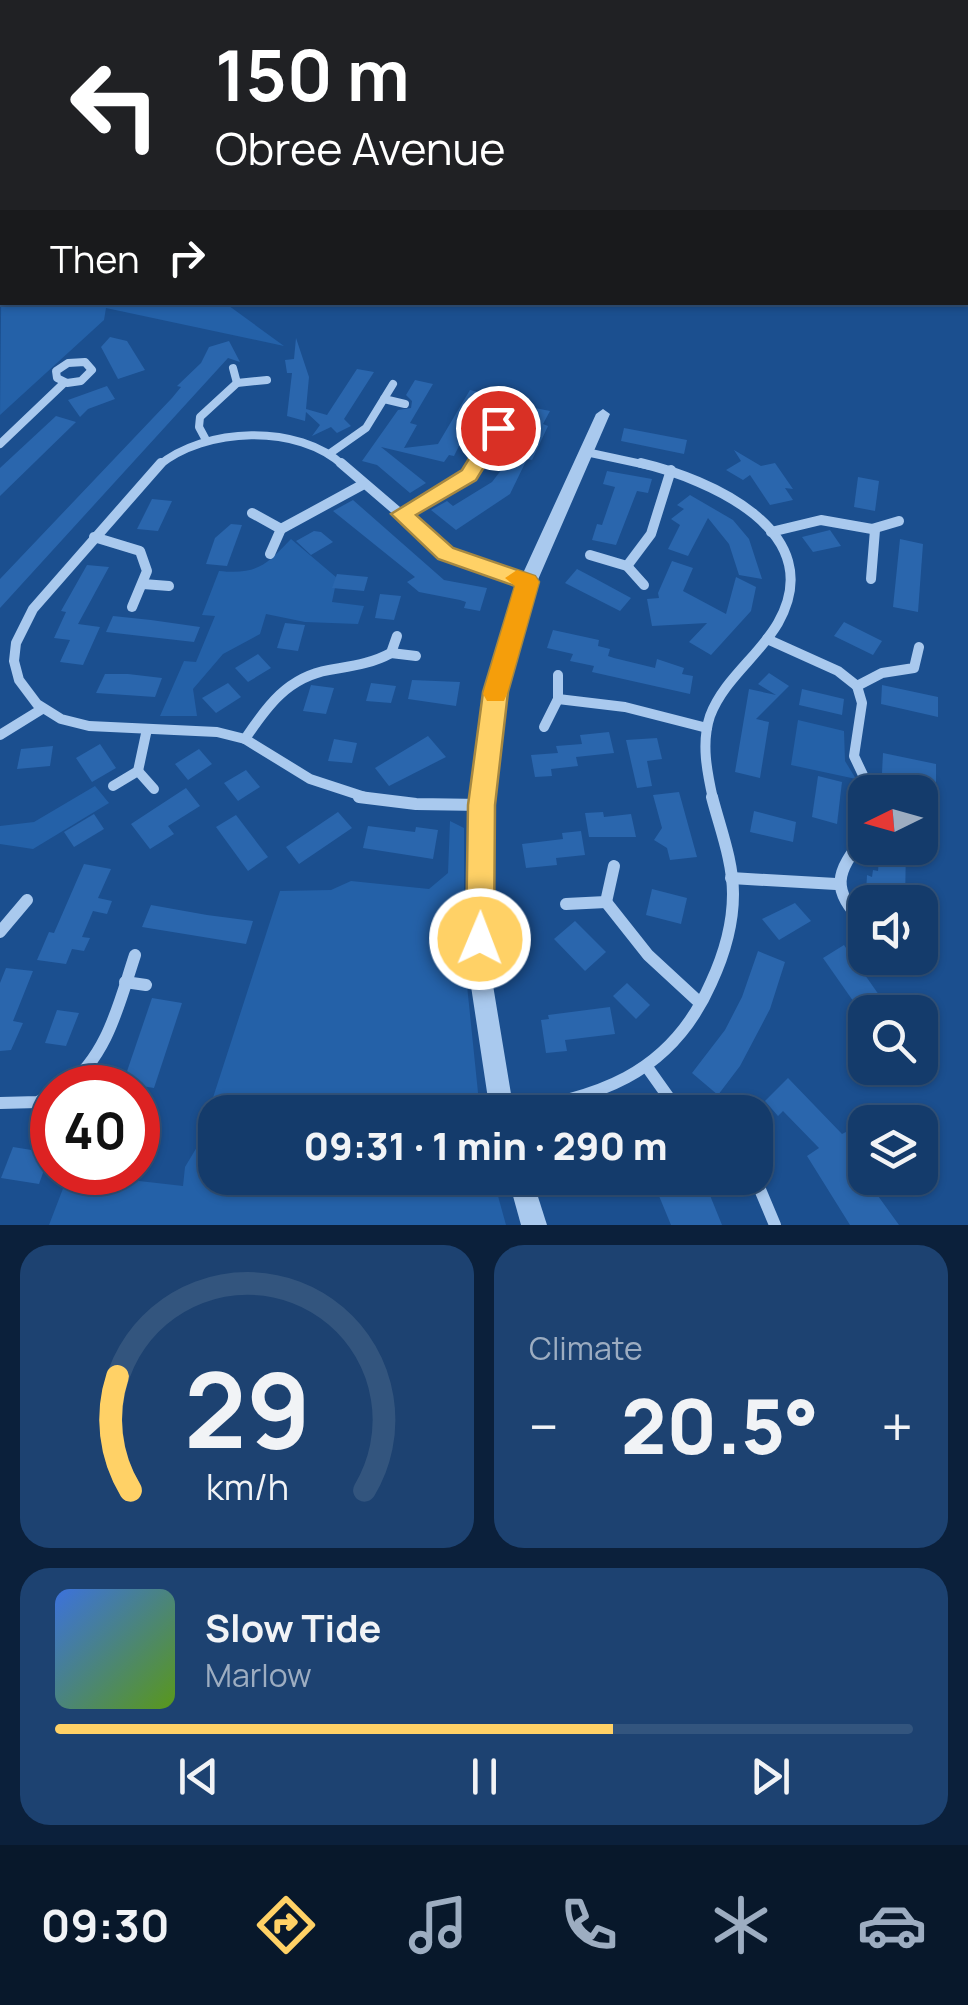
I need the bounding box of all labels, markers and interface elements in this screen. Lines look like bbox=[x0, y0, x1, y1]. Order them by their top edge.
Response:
text: 150 m bbox=[215, 26, 410, 122]
icon: left bbox=[50, 40, 180, 170]
text: Obree Avenue bbox=[215, 117, 506, 179]
icon: right bbox=[159, 230, 214, 285]
text: Then bbox=[50, 232, 139, 284]
pin bbox=[456, 386, 541, 471]
icon: arrive bbox=[471, 401, 526, 456]
north arrow bbox=[848, 775, 938, 865]
map controls bbox=[848, 775, 938, 1195]
button: sound bbox=[848, 885, 938, 975]
position arrow bbox=[428, 887, 532, 991]
button: search bbox=[848, 995, 938, 1085]
speed limit sign: 40 bbox=[30, 1065, 160, 1195]
button: layers bbox=[848, 1105, 938, 1195]
text: 09:31 · 1 min · 290 m bbox=[304, 1119, 667, 1171]
text: Climate bbox=[529, 1326, 643, 1370]
text: 29 bbox=[184, 1337, 310, 1479]
text: 20.5° bbox=[621, 1374, 819, 1477]
text: − bbox=[529, 1388, 559, 1464]
text: + bbox=[881, 1388, 913, 1464]
text: km/h bbox=[205, 1462, 289, 1511]
text: Slow Tide bbox=[205, 1601, 382, 1653]
text: Marlow bbox=[205, 1653, 312, 1697]
icon: previous bbox=[171, 1749, 226, 1804]
icon: pause bbox=[457, 1749, 512, 1804]
icon: next bbox=[743, 1749, 798, 1804]
icon: directions bbox=[251, 1890, 321, 1960]
icon: music bbox=[403, 1890, 473, 1960]
icon: phone bbox=[554, 1890, 624, 1960]
icon: climate bbox=[706, 1890, 776, 1960]
icon: car bbox=[857, 1890, 927, 1960]
text: 09:30 bbox=[41, 1894, 170, 1956]

